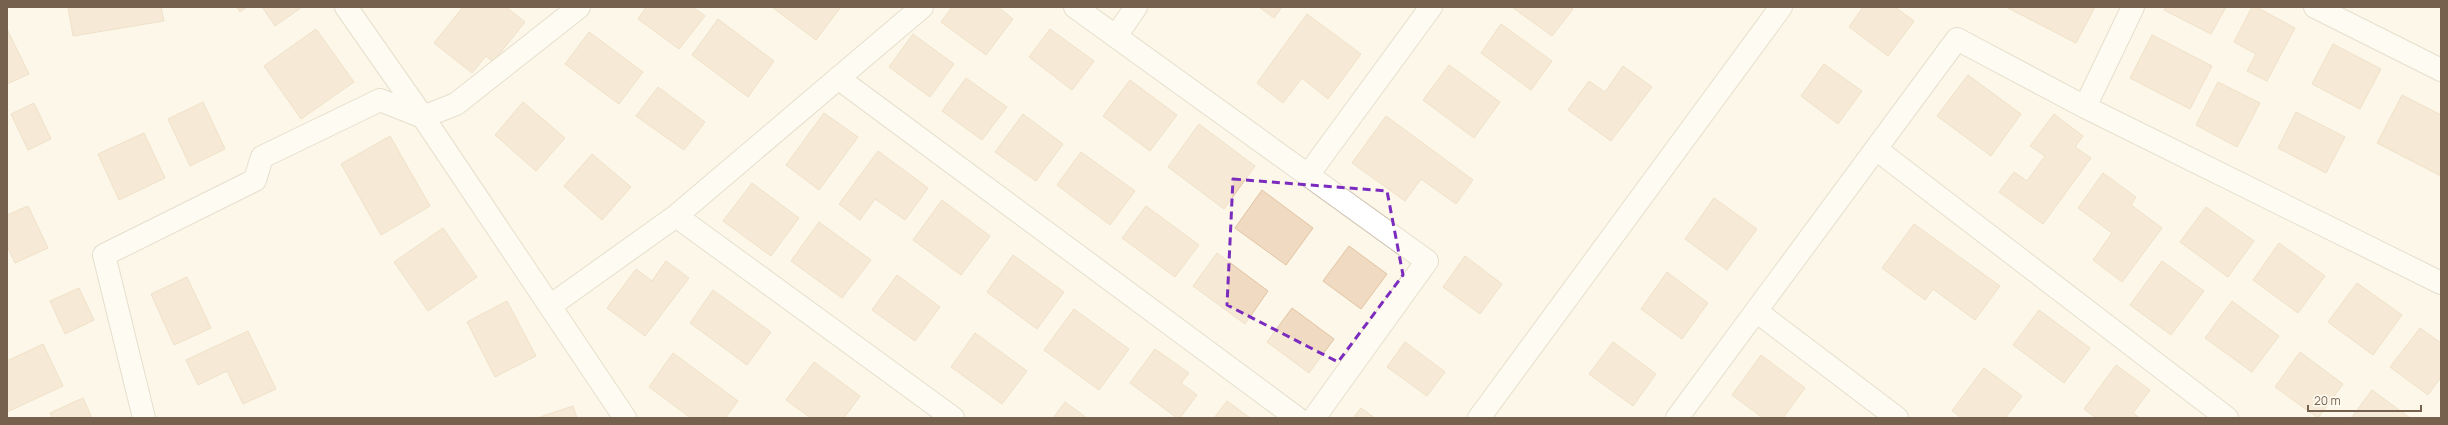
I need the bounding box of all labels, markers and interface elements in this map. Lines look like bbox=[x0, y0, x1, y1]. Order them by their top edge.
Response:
scale bar bbox=[2308, 387, 2421, 413]
text: 20 m bbox=[2314, 392, 2341, 409]

